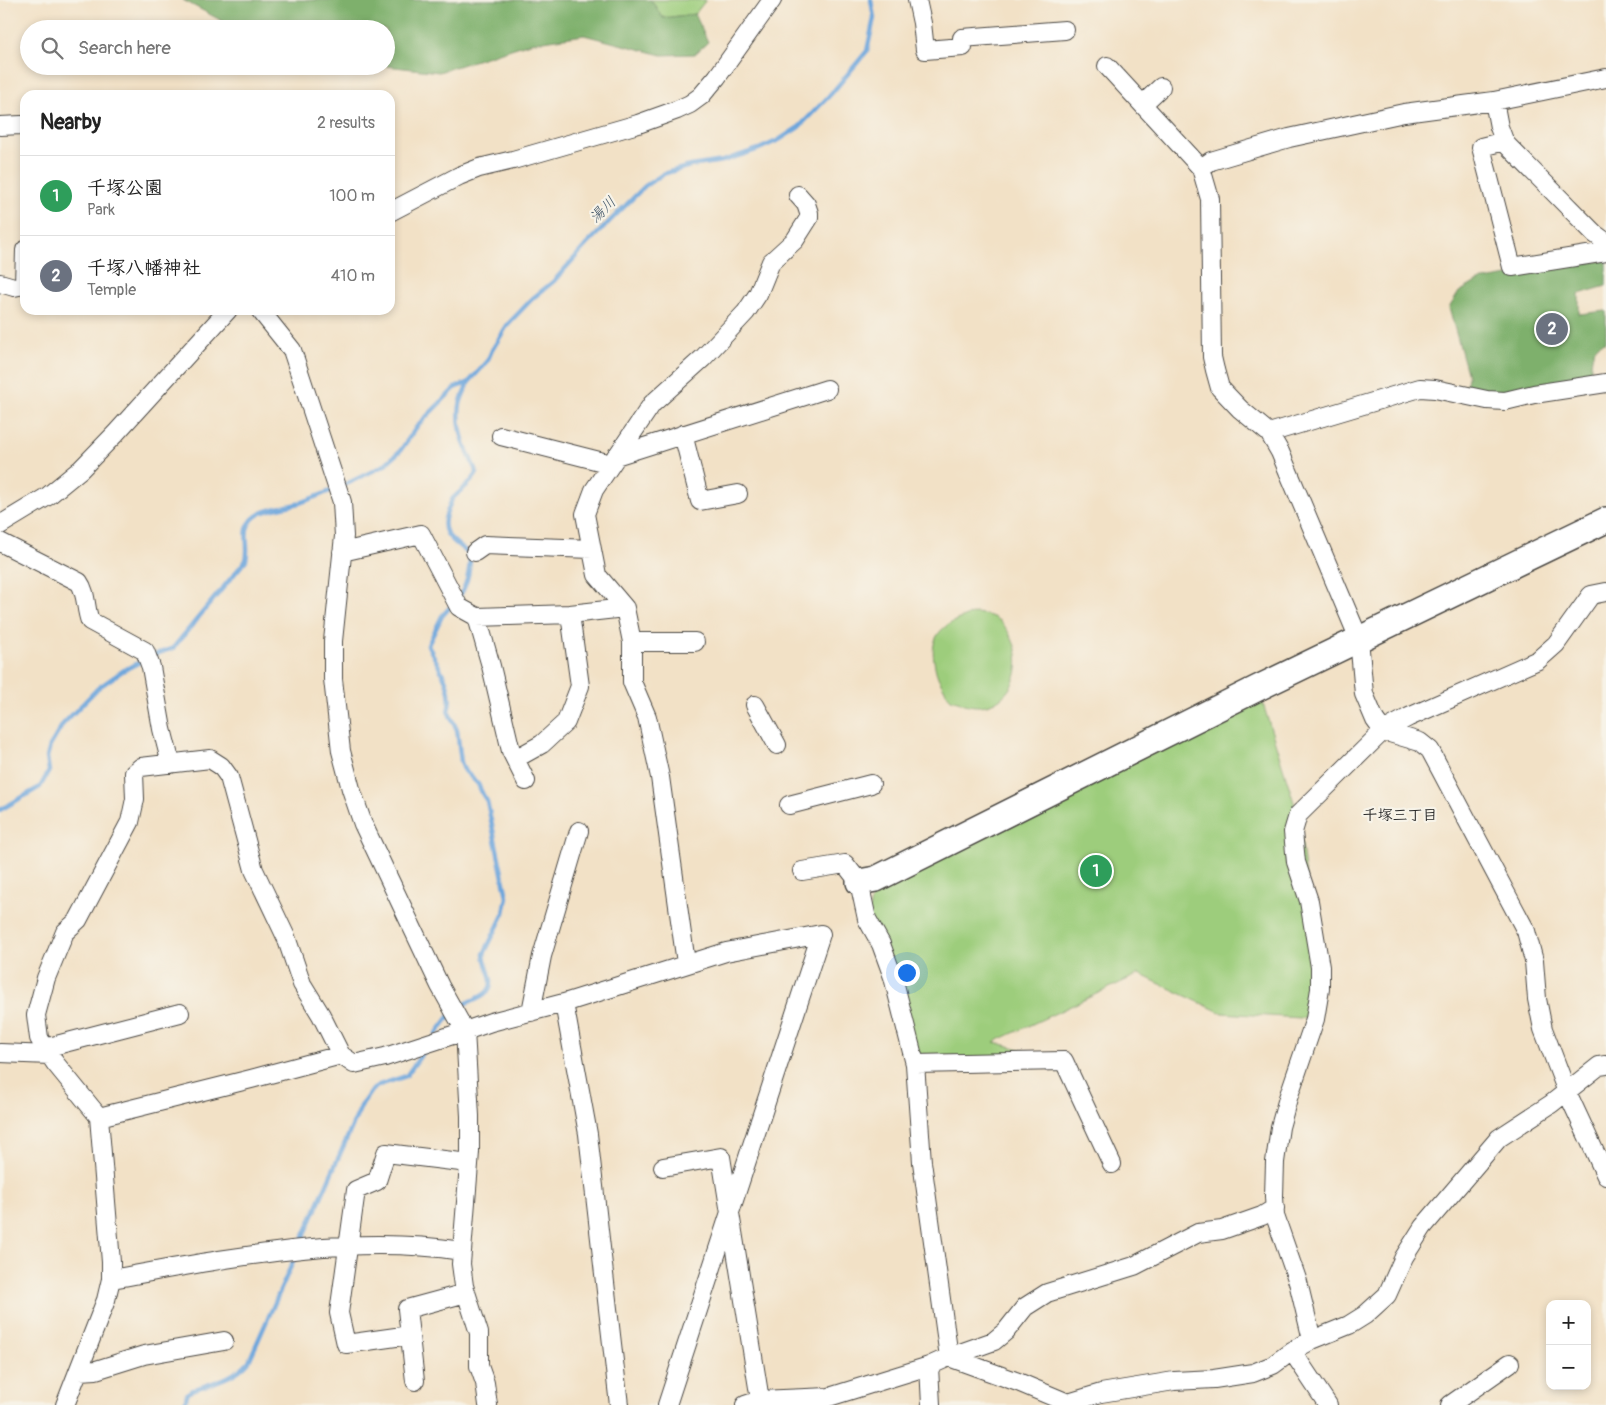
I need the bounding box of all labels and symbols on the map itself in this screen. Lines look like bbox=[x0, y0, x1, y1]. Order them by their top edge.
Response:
water label: 湯川 bbox=[586, 193, 620, 227]
pin: 2 bbox=[1536, 310, 1568, 348]
district label: 千塚三丁目 bbox=[1362, 806, 1438, 825]
pin: 1 bbox=[1080, 852, 1112, 890]
your location bbox=[894, 960, 920, 986]

